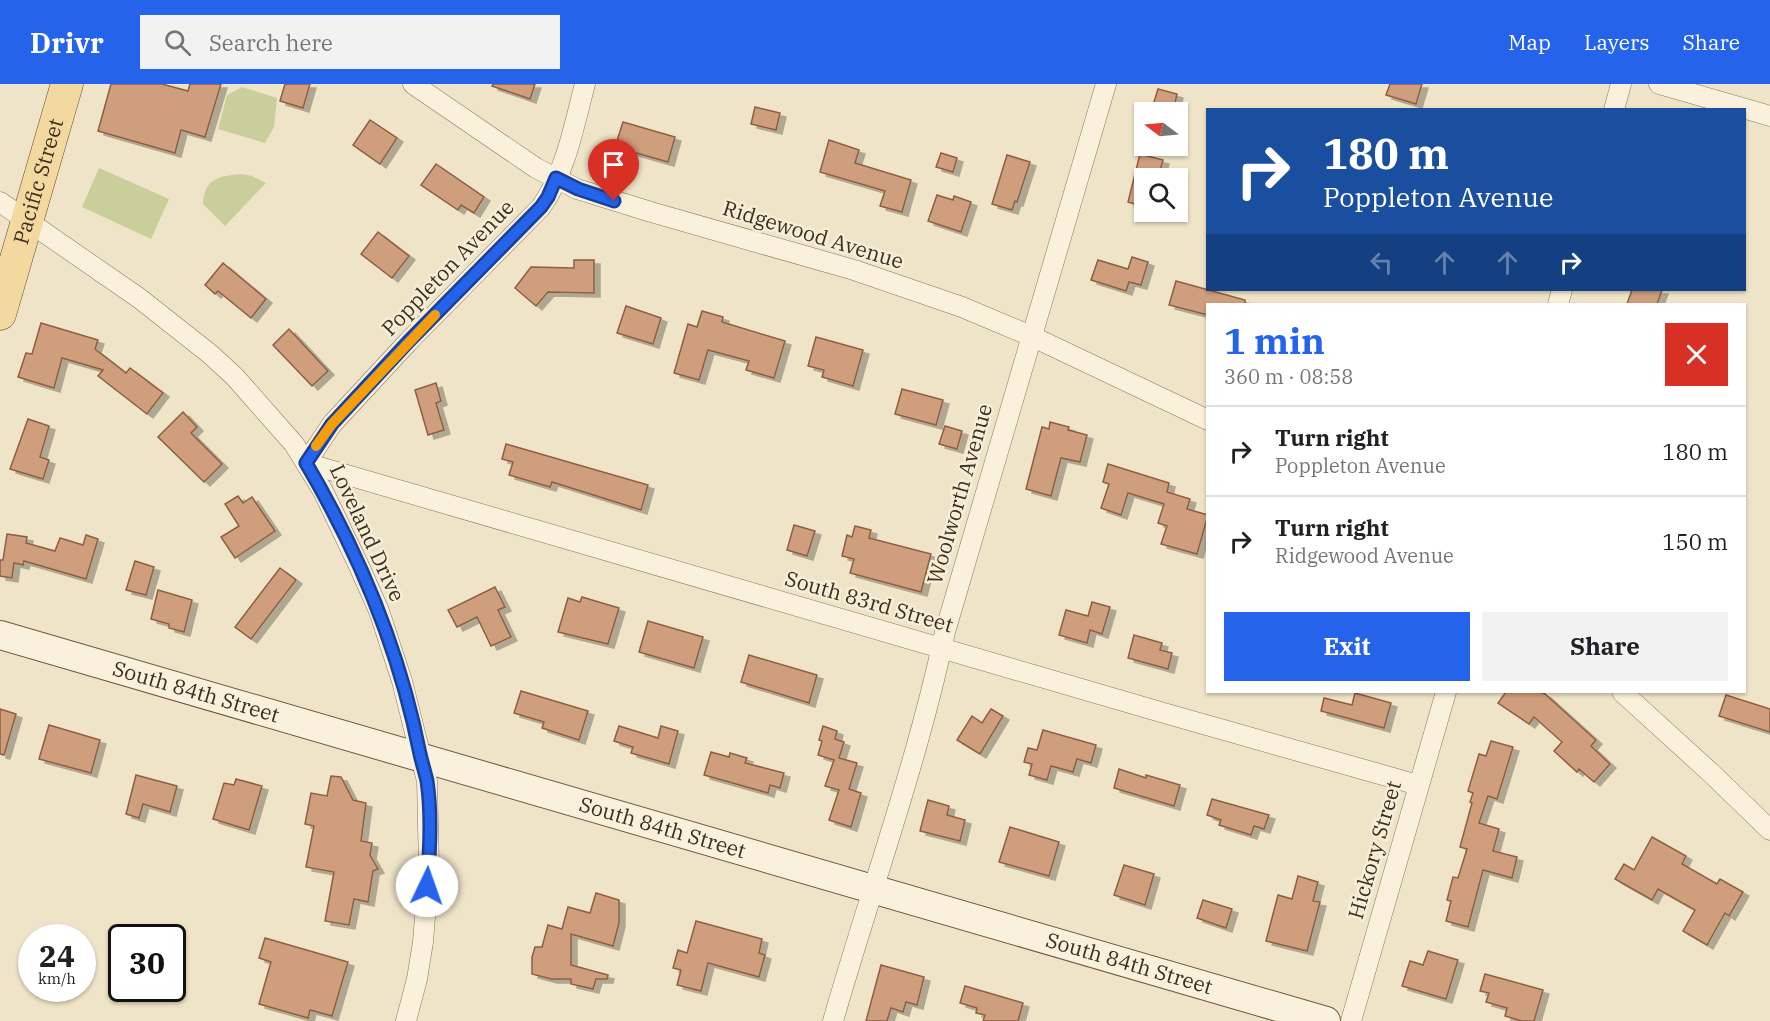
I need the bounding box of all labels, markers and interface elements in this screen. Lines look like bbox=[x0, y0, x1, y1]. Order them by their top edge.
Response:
search box bbox=[140, 15, 560, 69]
text: Drivr bbox=[30, 24, 104, 61]
icon: search bbox=[161, 26, 194, 59]
text: Search here bbox=[209, 28, 333, 57]
text: Map bbox=[1508, 28, 1551, 56]
text: Layers bbox=[1584, 28, 1650, 56]
text: Share bbox=[1683, 28, 1740, 56]
north arrow bbox=[1134, 102, 1188, 156]
map controls bbox=[1134, 102, 1188, 222]
street label: Pacific Street bbox=[6, 115, 69, 247]
text: 180 m bbox=[1323, 126, 1449, 181]
icon: right bbox=[1224, 132, 1302, 210]
pin bbox=[588, 139, 639, 201]
icon: arrive bbox=[597, 148, 630, 181]
button: search bbox=[1134, 168, 1188, 222]
text: Poppleton Avenue bbox=[1323, 179, 1553, 214]
street label: Poppleton Avenue bbox=[375, 193, 520, 341]
street label: Ridgewood Avenue bbox=[719, 193, 907, 275]
icon: left bbox=[1365, 246, 1398, 279]
icon: ahead bbox=[1428, 246, 1461, 279]
icon: ahead bbox=[1491, 246, 1524, 279]
icon: right bbox=[1554, 246, 1587, 279]
text: 1 min bbox=[1224, 317, 1325, 364]
button: close bbox=[1665, 323, 1728, 386]
text: 360 m · 08:58 bbox=[1224, 363, 1353, 390]
street label: Woolworth Avenue bbox=[920, 400, 998, 587]
text: Turn right bbox=[1275, 423, 1389, 452]
icon: right bbox=[1224, 435, 1257, 468]
text: 180 m bbox=[1662, 437, 1728, 466]
text: Poppleton Avenue bbox=[1275, 452, 1446, 479]
street label: Loveland Drive bbox=[324, 460, 412, 606]
text: Turn right bbox=[1275, 513, 1389, 542]
icon: right bbox=[1224, 525, 1257, 558]
text: 150 m bbox=[1662, 527, 1728, 556]
text: Ridgewood Avenue bbox=[1275, 542, 1454, 569]
street label: South 83rd Street bbox=[782, 564, 957, 638]
button: Exit bbox=[1224, 612, 1470, 681]
button: Share bbox=[1482, 612, 1728, 681]
street label: South 84th Street bbox=[110, 654, 283, 729]
street label: Hickory Street bbox=[1341, 777, 1407, 922]
street label: South 84th Street bbox=[576, 789, 749, 864]
position arrow bbox=[395, 854, 459, 918]
speed limit sign: 30 bbox=[108, 924, 186, 1002]
street label: South 84th Street bbox=[1043, 925, 1216, 1000]
text: 24 bbox=[39, 936, 75, 975]
text: km/h bbox=[38, 969, 76, 988]

